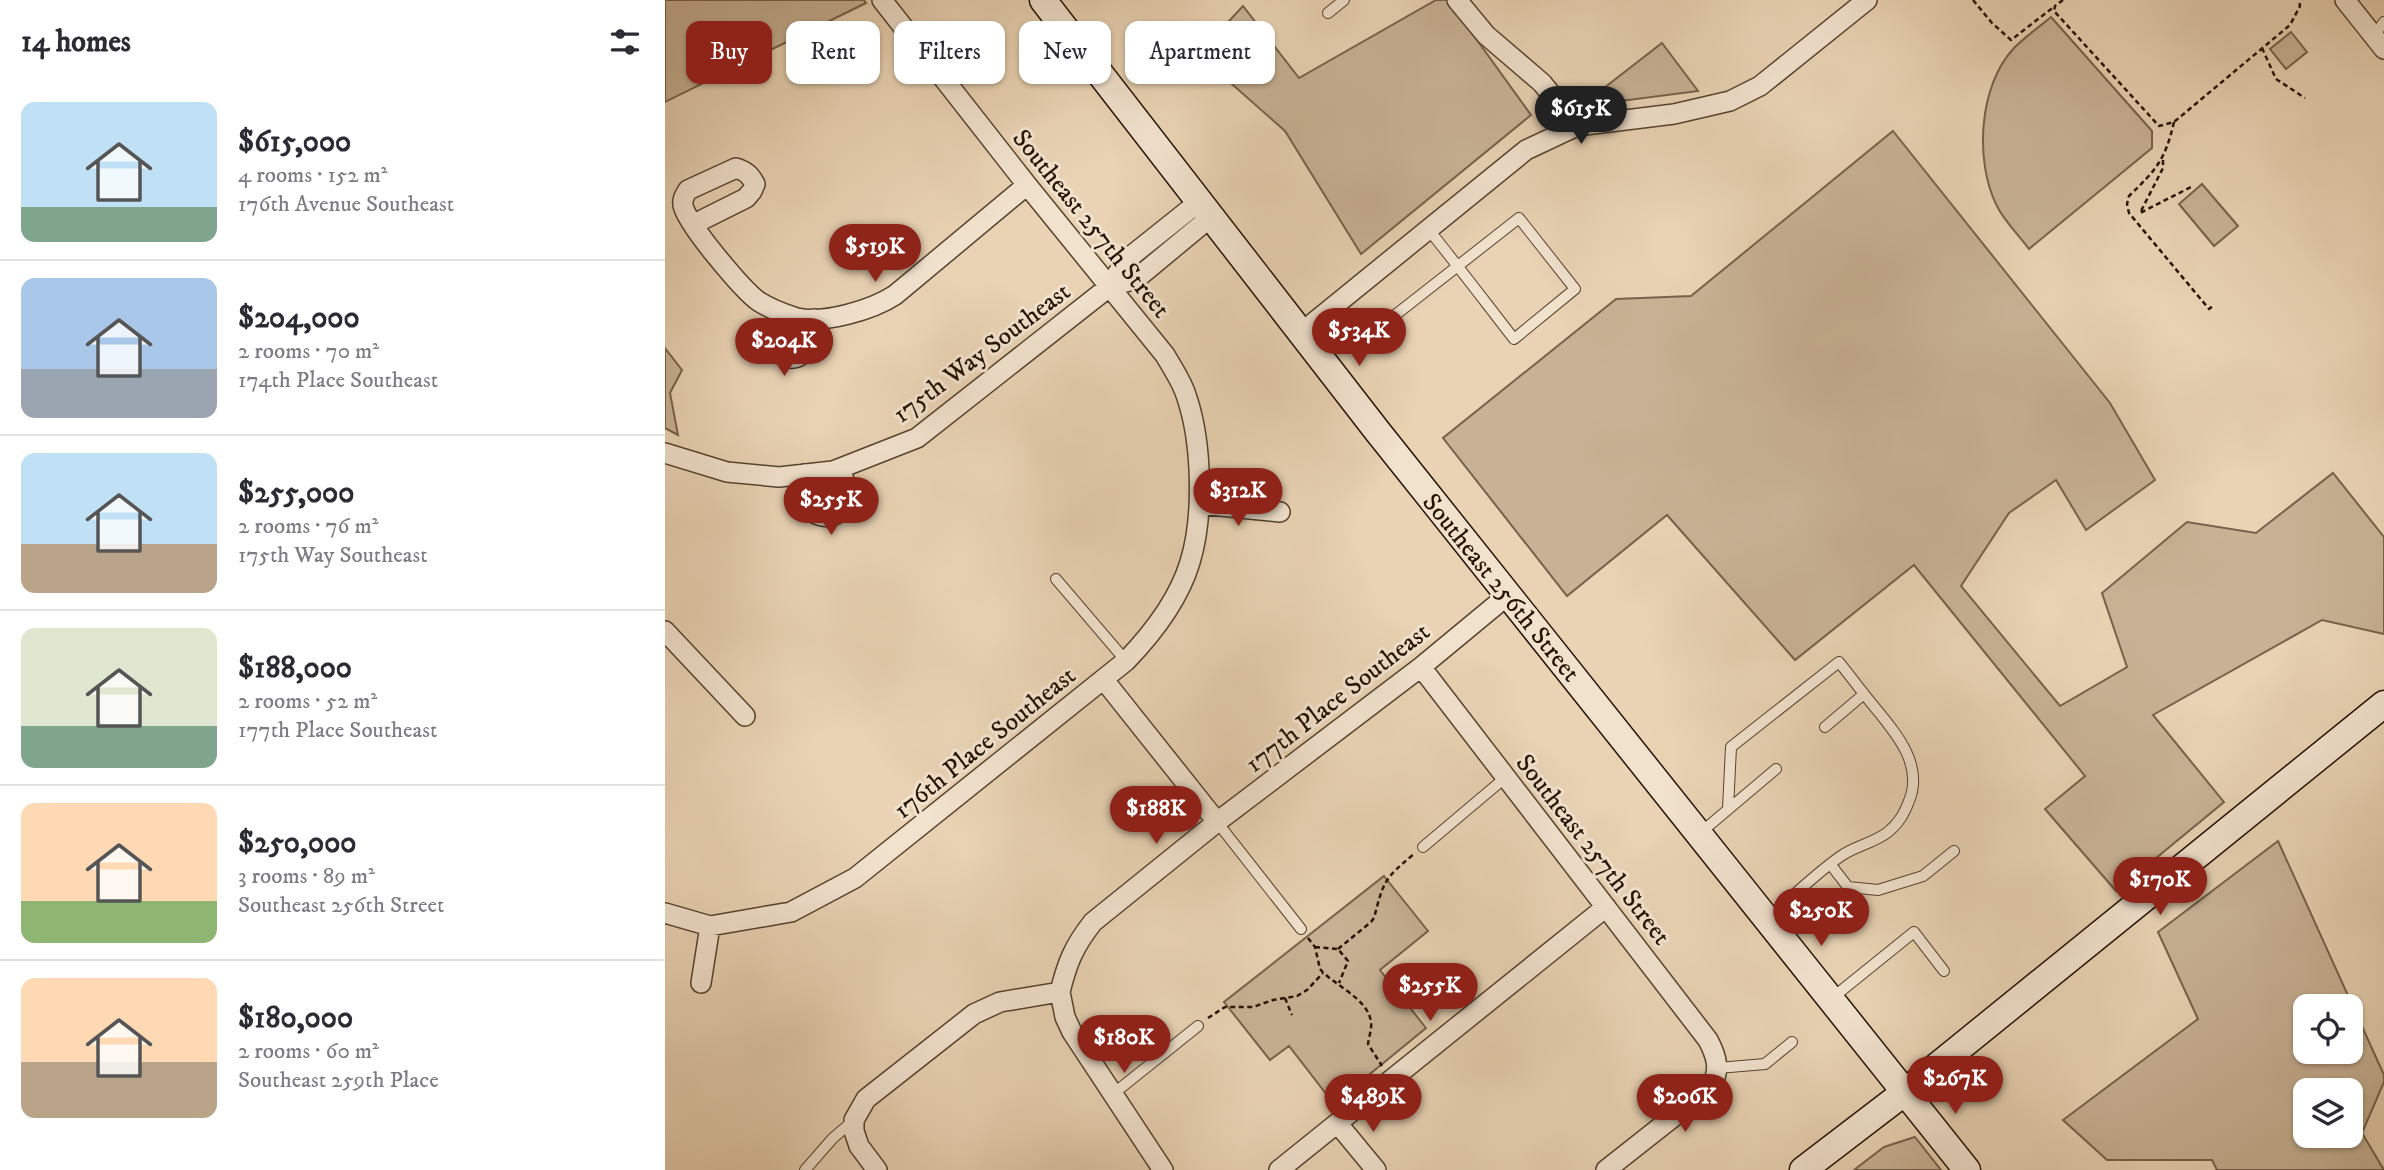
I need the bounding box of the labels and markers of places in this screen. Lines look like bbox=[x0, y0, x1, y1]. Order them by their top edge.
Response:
pin: $615K bbox=[1532, 86, 1630, 146]
pin: $519K bbox=[826, 224, 924, 284]
pin: $534K bbox=[1310, 308, 1408, 368]
pin: $204K bbox=[735, 318, 833, 378]
pin: $312K bbox=[1189, 468, 1287, 528]
pin: $255K bbox=[782, 477, 880, 537]
pin: $188K bbox=[1107, 786, 1205, 846]
pin: $170K bbox=[2111, 858, 2209, 917]
pin: $250K bbox=[1772, 888, 1870, 948]
pin: $255K bbox=[1381, 964, 1479, 1023]
pin: $180K bbox=[1075, 1016, 1173, 1075]
pin: $267K bbox=[1906, 1056, 2004, 1116]
pin: $489K bbox=[1324, 1074, 1422, 1134]
pin: $206K bbox=[1636, 1074, 1734, 1134]

